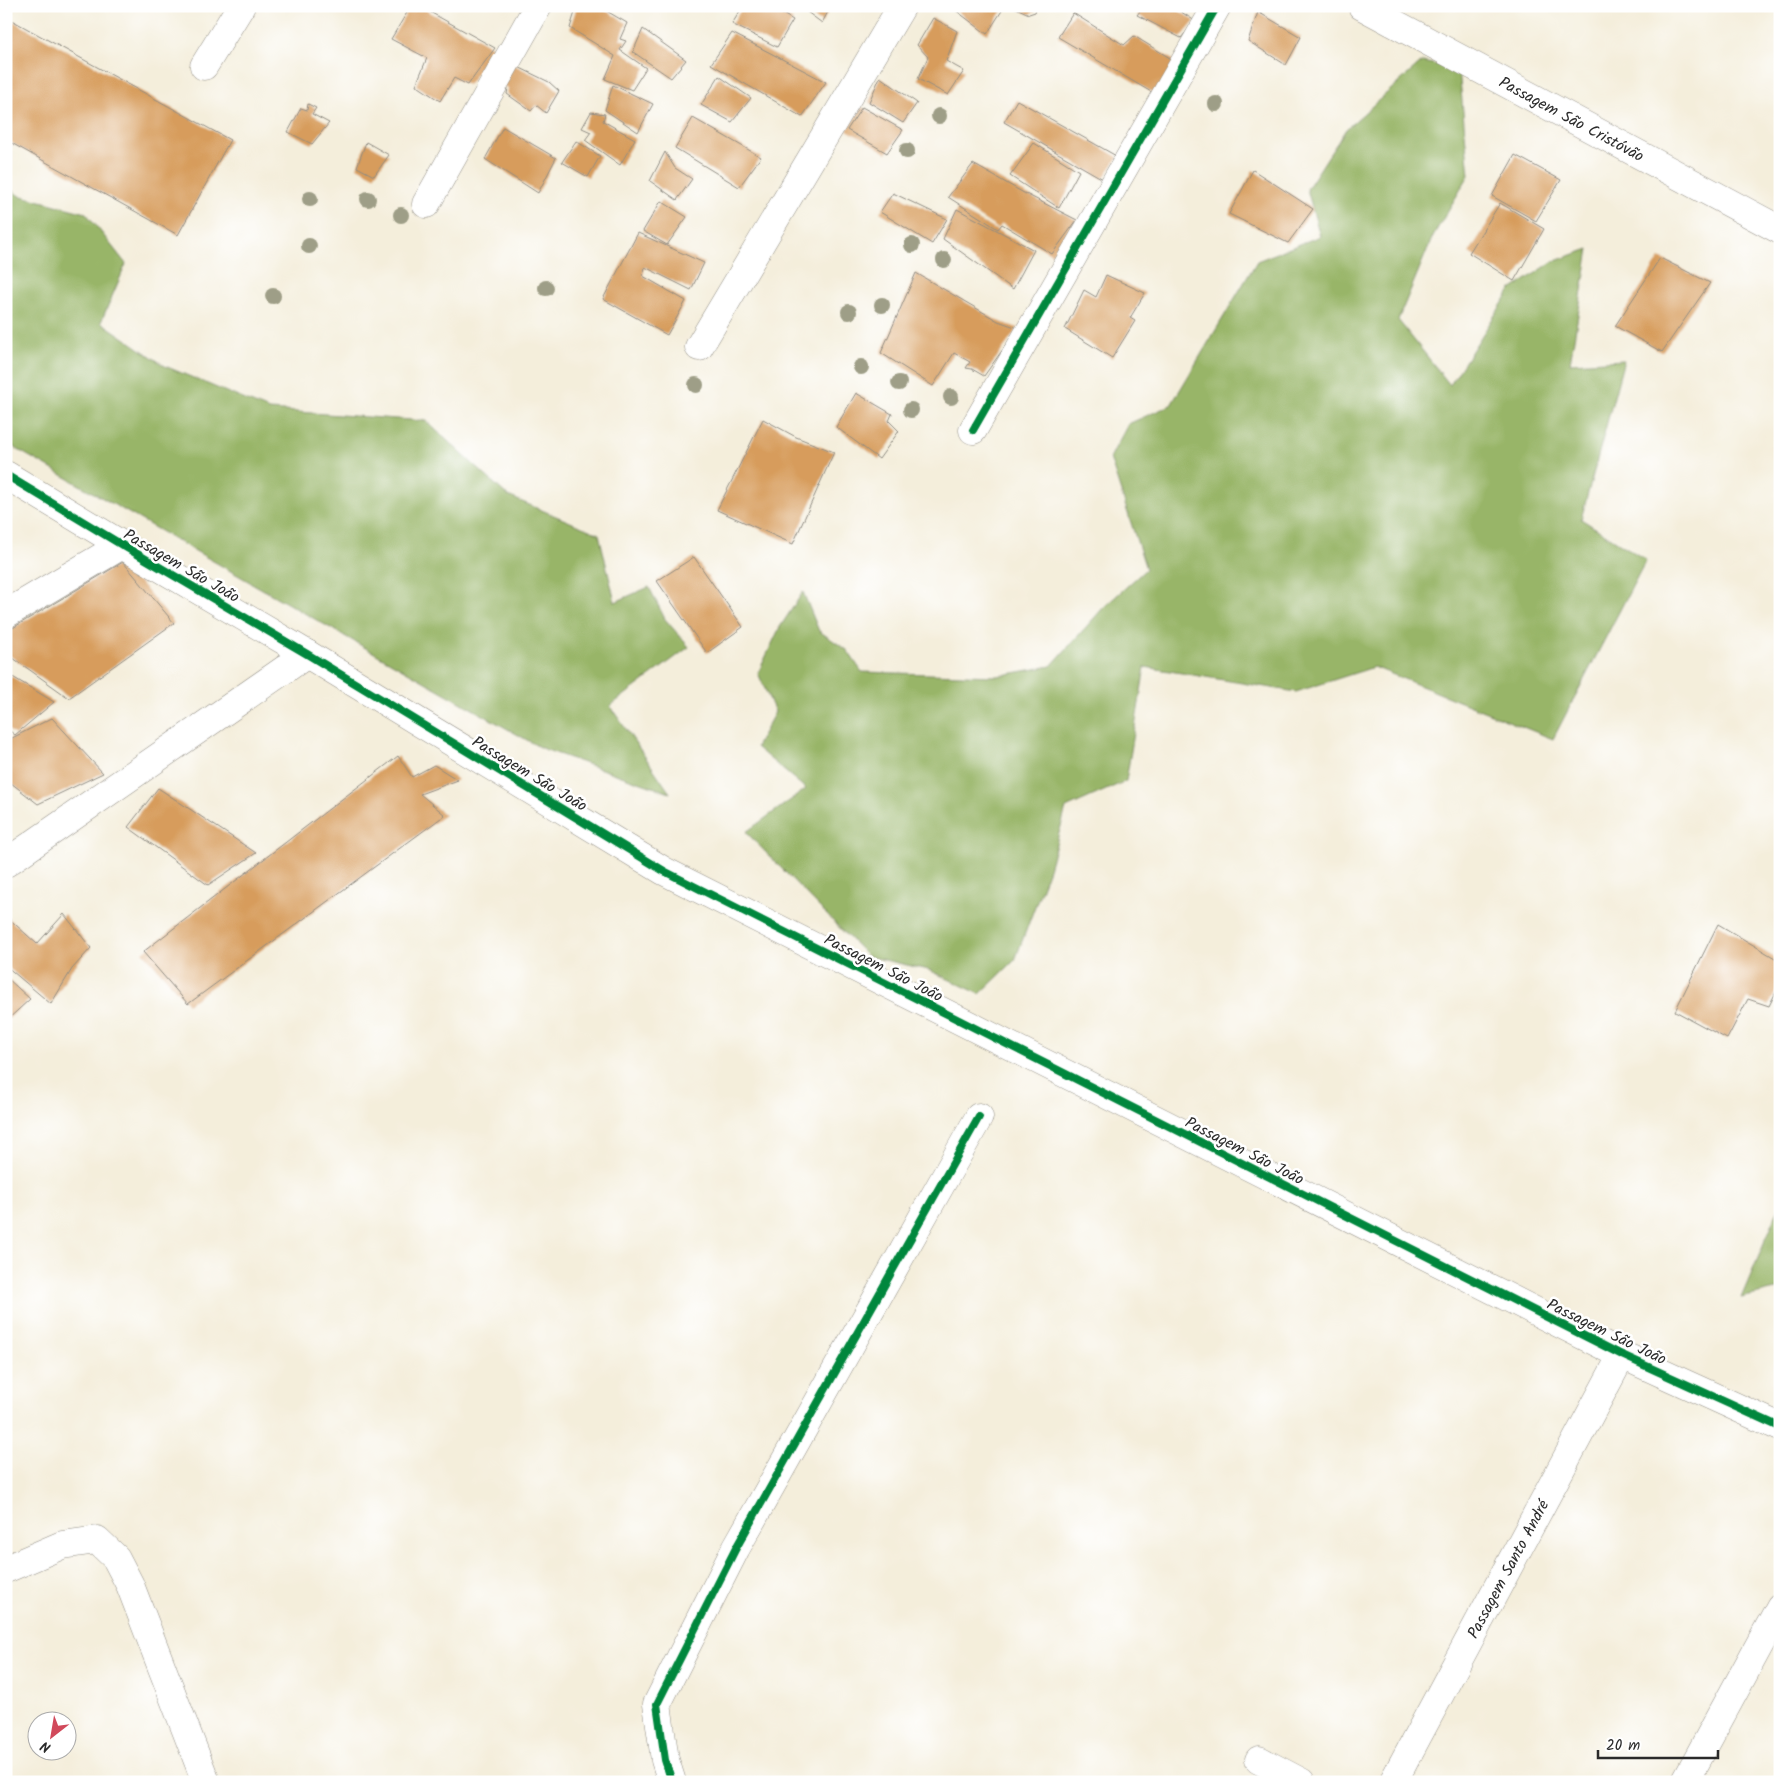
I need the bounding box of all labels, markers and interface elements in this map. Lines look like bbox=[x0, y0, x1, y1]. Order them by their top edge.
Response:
street label: Passagem São Cristóvão bbox=[1494, 71, 1648, 169]
street label: Passagem São João bbox=[118, 523, 244, 610]
street label: Passagem São João bbox=[467, 730, 592, 819]
street label: Passagem São João bbox=[819, 928, 947, 1009]
street label: Passagem São João bbox=[1180, 1111, 1308, 1192]
street label: Passagem São João bbox=[1542, 1293, 1670, 1372]
street label: Passagem Santo André bbox=[1461, 1495, 1557, 1643]
north arrow bbox=[28, 1710, 78, 1760]
scale bar bbox=[1598, 1728, 1718, 1760]
text: N bbox=[36, 1734, 55, 1758]
text: 20 m bbox=[1606, 1734, 1640, 1758]

